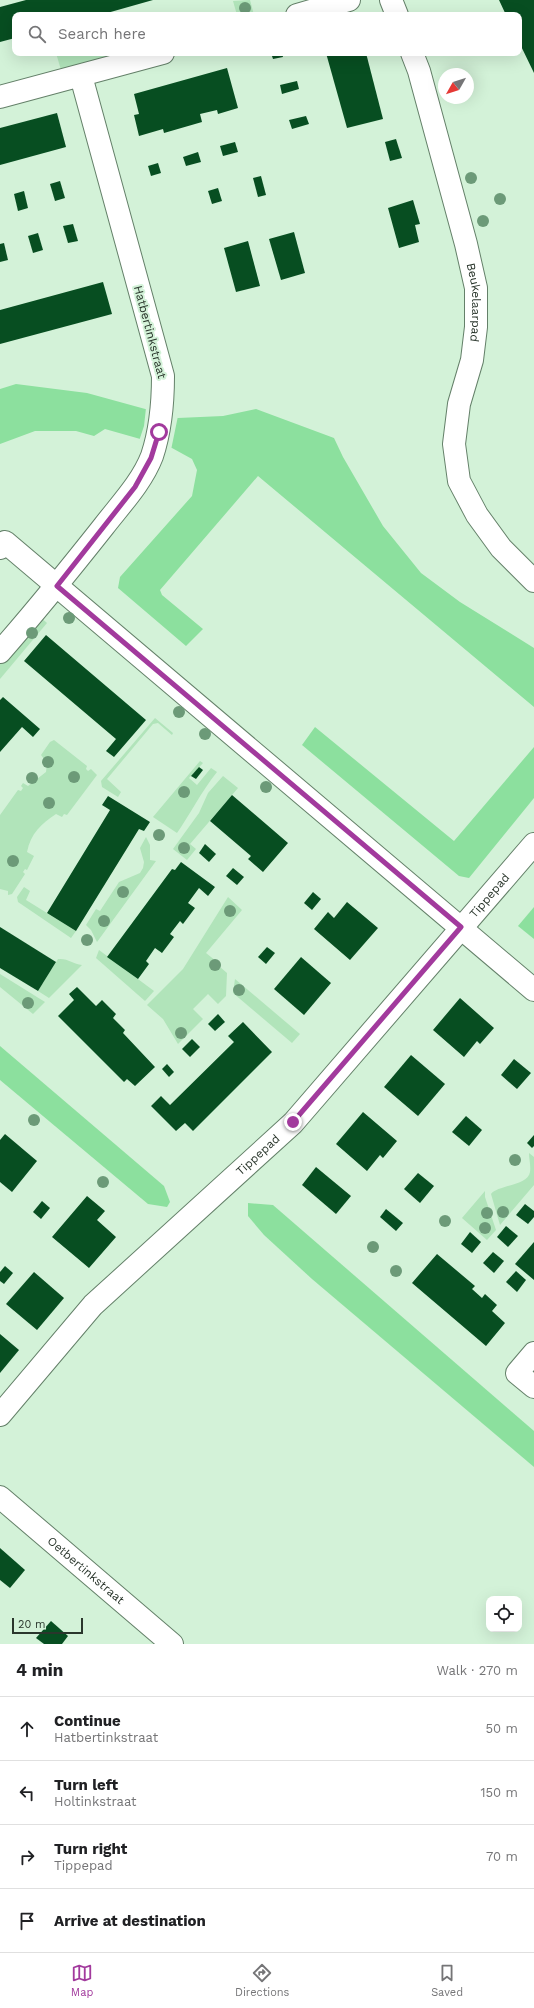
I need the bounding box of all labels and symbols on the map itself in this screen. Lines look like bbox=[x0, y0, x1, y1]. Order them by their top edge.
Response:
north arrow bbox=[438, 68, 474, 104]
street label: Beukelaarpad bbox=[464, 261, 484, 343]
street label: Hatbertinkstraat bbox=[131, 284, 169, 380]
route start bbox=[150, 423, 168, 441]
street label: Tippepad bbox=[466, 871, 512, 921]
route end bbox=[284, 1113, 302, 1131]
street label: Tippepad bbox=[233, 1132, 283, 1178]
street label: Oetbertinkstraat bbox=[45, 1534, 127, 1607]
scale bar bbox=[12, 1616, 83, 1635]

